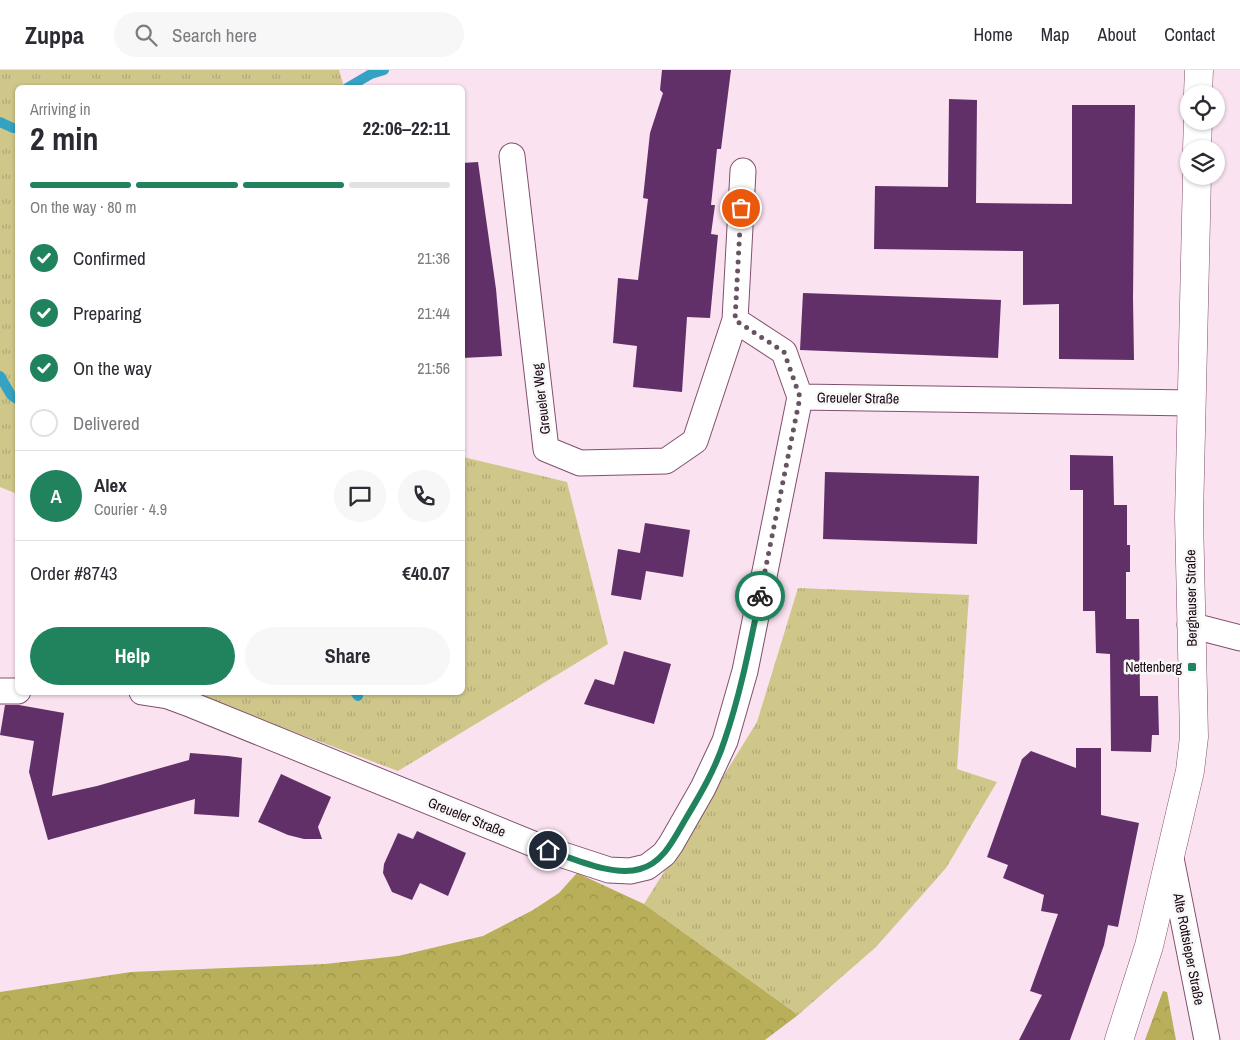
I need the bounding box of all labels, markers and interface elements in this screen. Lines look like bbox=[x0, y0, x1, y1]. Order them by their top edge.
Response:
search box bbox=[114, 12, 464, 57]
text: Zuppa bbox=[25, 19, 84, 51]
icon: search bbox=[132, 21, 160, 49]
text: Search here bbox=[172, 22, 257, 48]
text: Home bbox=[973, 22, 1013, 47]
text: Map bbox=[1041, 22, 1070, 47]
text: About bbox=[1098, 22, 1136, 47]
text: Contact bbox=[1164, 22, 1215, 47]
map controls bbox=[1180, 85, 1225, 185]
button: locate bbox=[1180, 85, 1225, 130]
text: Arriving in bbox=[30, 98, 91, 120]
text: 22:06–22:11 bbox=[363, 115, 450, 141]
text: 2 min bbox=[30, 117, 99, 160]
button: layers bbox=[1180, 140, 1225, 185]
pin bbox=[720, 187, 762, 229]
icon: bag bbox=[727, 194, 755, 222]
text: On the way · 80 m bbox=[30, 196, 136, 218]
icon: check bbox=[30, 244, 58, 272]
text: Confirmed bbox=[73, 245, 146, 271]
text: 21:36 bbox=[417, 247, 450, 269]
icon: check bbox=[30, 299, 58, 327]
text: Preparing bbox=[73, 300, 141, 326]
text: 21:44 bbox=[417, 302, 450, 324]
icon: check bbox=[30, 354, 58, 382]
text: On the way bbox=[73, 355, 152, 381]
text: 21:56 bbox=[417, 357, 450, 379]
street label: Greueler Weg bbox=[528, 362, 554, 435]
street label: Greueler Straße bbox=[817, 388, 899, 408]
text: Delivered bbox=[73, 410, 140, 436]
button: chat bbox=[334, 470, 386, 522]
button: phone bbox=[398, 470, 450, 522]
text: Alex bbox=[94, 472, 127, 498]
text: A bbox=[50, 483, 62, 509]
text: Courier · 4.9 bbox=[94, 498, 167, 520]
street label: Berghauser Straße bbox=[1181, 549, 1201, 647]
text: Order #8743 bbox=[30, 560, 117, 586]
text: €40.07 bbox=[402, 560, 450, 586]
courier bbox=[735, 571, 785, 621]
icon: bike bbox=[746, 582, 774, 610]
button: Help bbox=[30, 627, 235, 685]
button: Share bbox=[245, 627, 450, 685]
place label: Nettenberg bbox=[1125, 658, 1183, 676]
marker: Nettenberg bbox=[1186, 661, 1198, 673]
street label: Greueler Straße bbox=[425, 793, 509, 841]
pin bbox=[527, 829, 569, 871]
icon: home bbox=[534, 836, 562, 864]
street label: Alte Rottsieper Straße bbox=[1169, 891, 1209, 1006]

